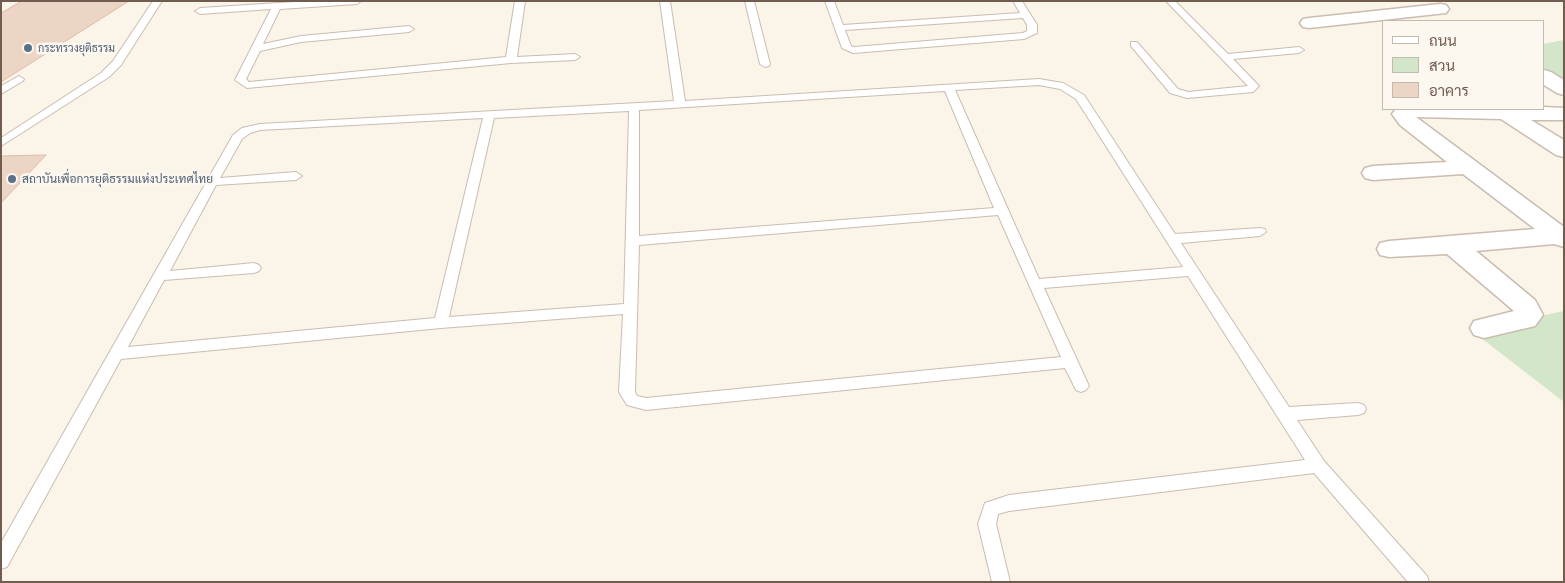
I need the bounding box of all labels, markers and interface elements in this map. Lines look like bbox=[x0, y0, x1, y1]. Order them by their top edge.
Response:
legend bbox=[1382, 20, 1545, 110]
text: ถนน bbox=[1429, 31, 1457, 49]
place label: กระทรวงยุติธรรม bbox=[38, 41, 115, 55]
marker: กระทรวงยุติธรรม bbox=[22, 42, 34, 54]
text: สวน bbox=[1429, 56, 1455, 74]
text: อาคาร bbox=[1429, 81, 1469, 99]
place label: สถาบันเพื่อการยุติธรรมแห่งประเทศไทย bbox=[22, 172, 213, 186]
marker: สถาบันเพื่อการยุติธรรมแห่งประเทศไทย bbox=[6, 173, 18, 185]

